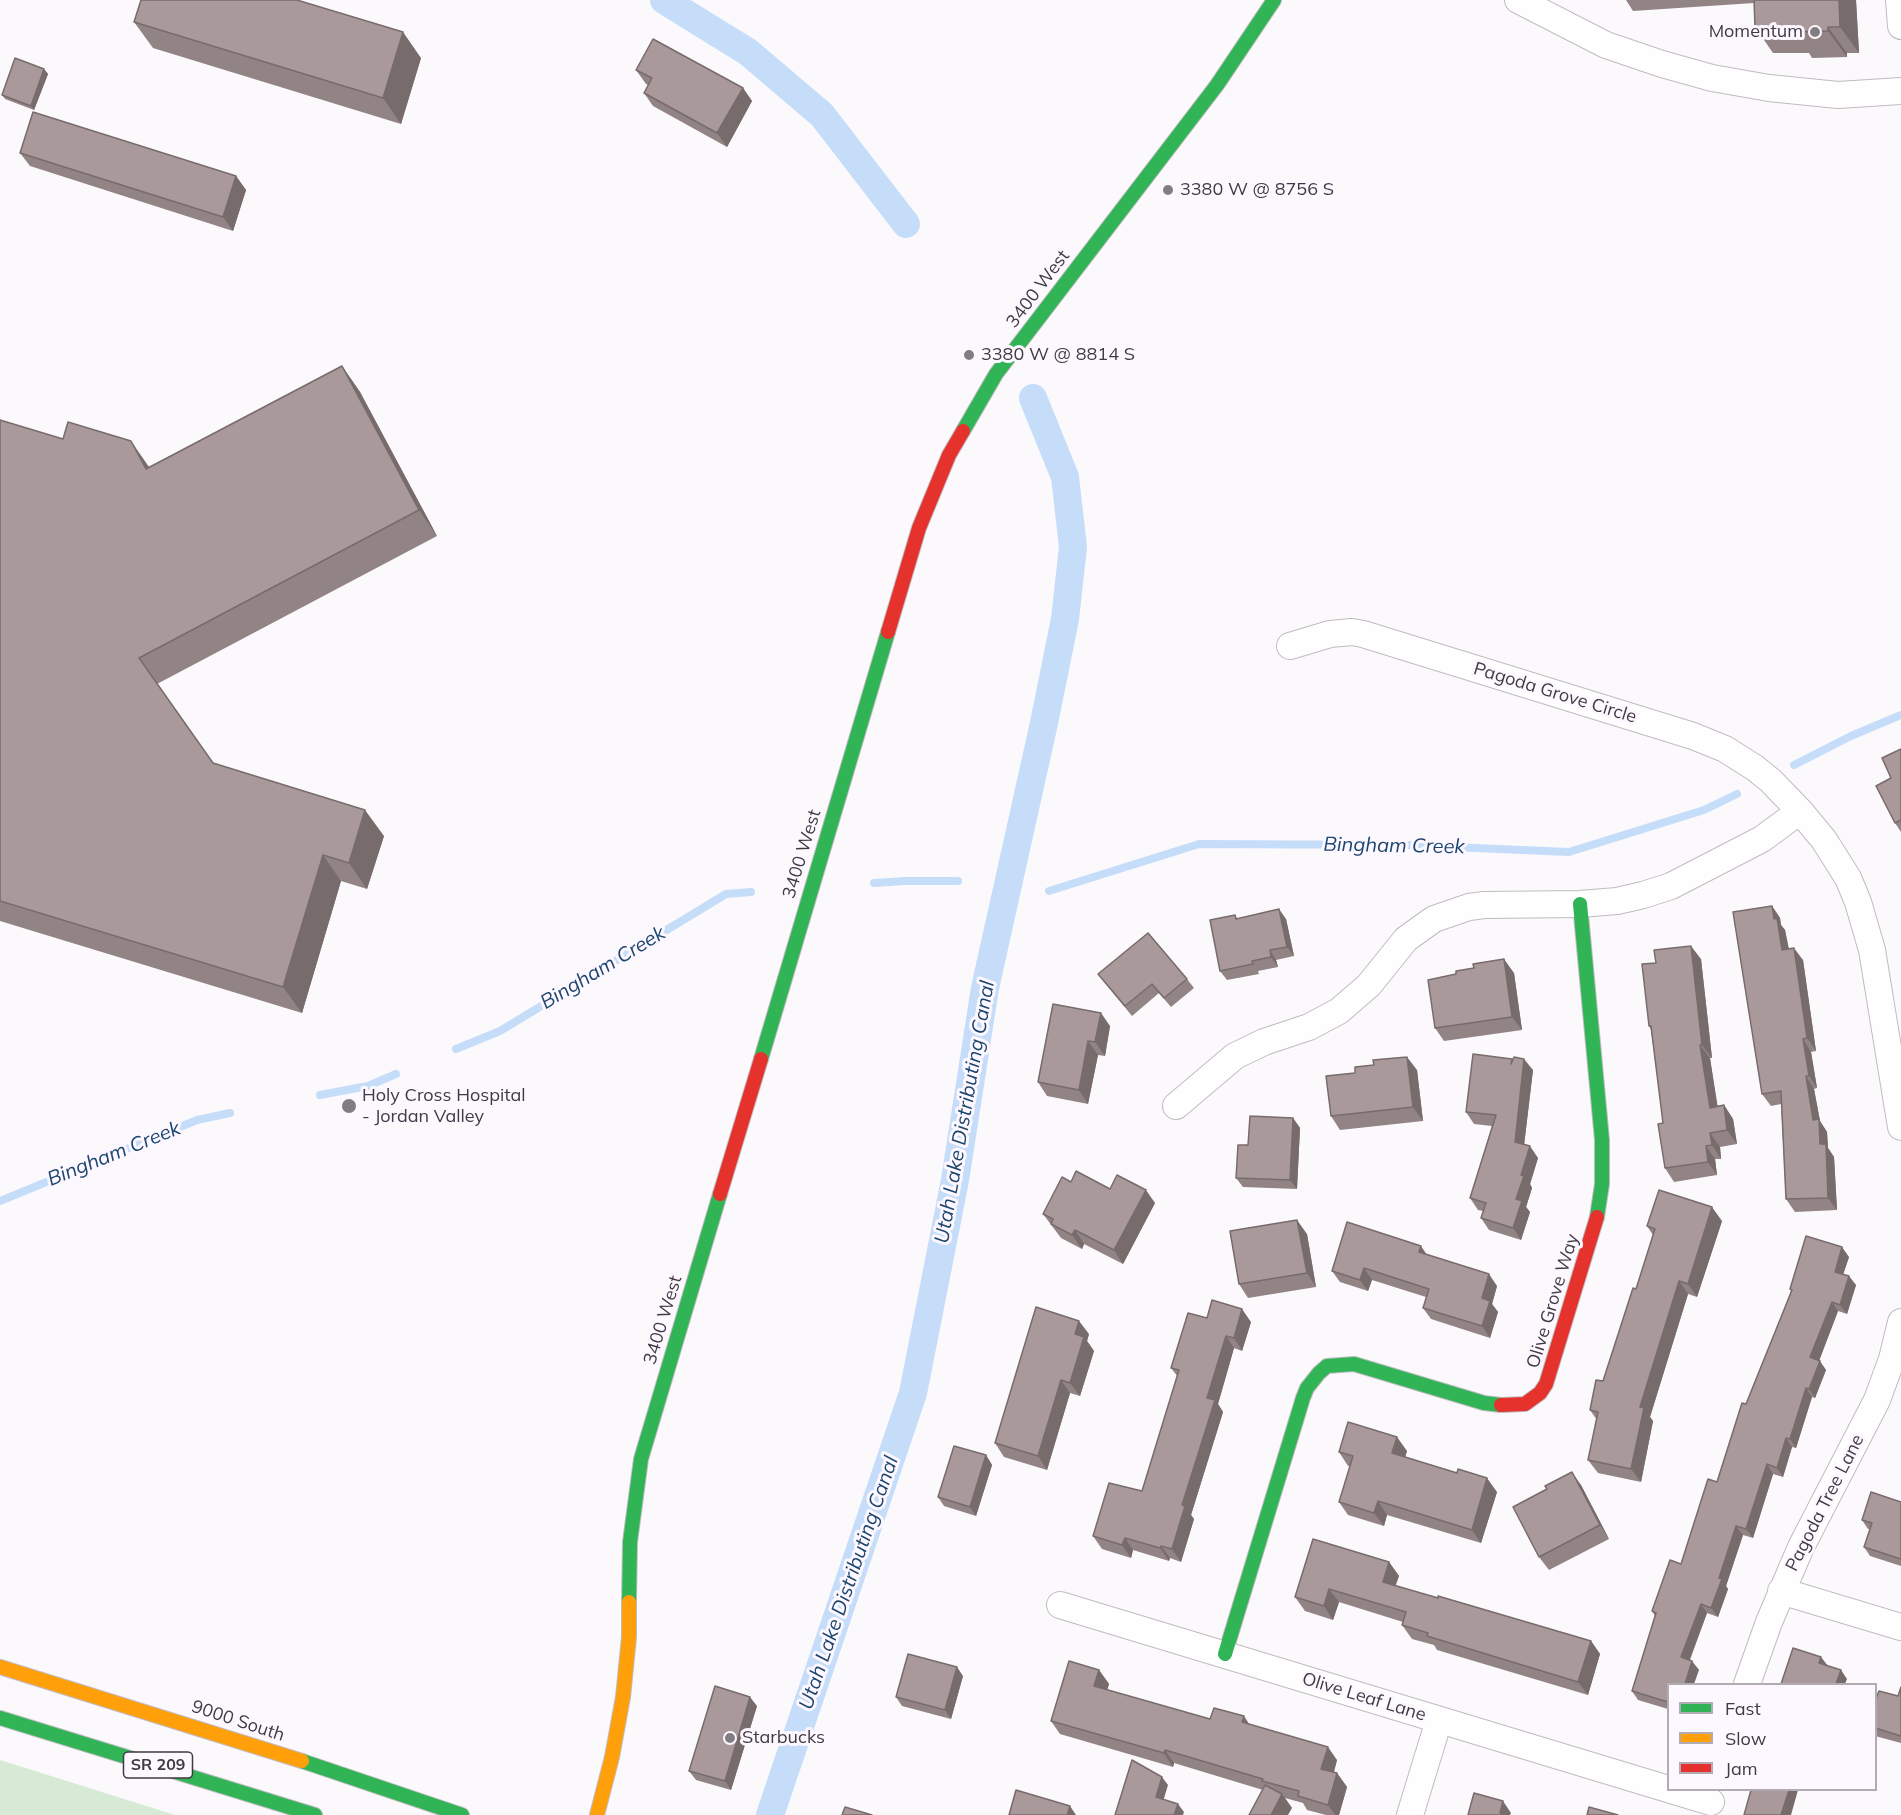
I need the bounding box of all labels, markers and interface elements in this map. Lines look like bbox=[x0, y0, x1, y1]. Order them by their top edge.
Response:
place label: Momentum bbox=[1709, 21, 1803, 43]
marker: Momentum bbox=[1808, 25, 1822, 39]
place label: 3380 W @ 8756 S bbox=[1180, 179, 1334, 201]
marker: 3380 W @ 8756 S bbox=[1161, 183, 1175, 197]
street label: 3400 West bbox=[1002, 246, 1074, 332]
place label: 3380 W @ 8814 S bbox=[981, 344, 1135, 366]
marker: 3380 W @ 8814 S bbox=[962, 348, 976, 362]
street label: Pagoda Grove Circle bbox=[1471, 658, 1639, 728]
street label: 3400 West bbox=[778, 807, 826, 901]
water label: Bingham Creek bbox=[1323, 833, 1465, 859]
water label: Bingham Creek bbox=[536, 921, 670, 1015]
water label: Utah Lake Distributing Canal bbox=[930, 979, 1000, 1245]
place label: Holy Cross Hospital - Jordan Valley bbox=[362, 1085, 526, 1128]
marker: Holy Cross Hospital - Jordan Valley bbox=[340, 1097, 358, 1115]
water label: Bingham Creek bbox=[44, 1116, 184, 1192]
street label: Olive Grove Way bbox=[1522, 1231, 1584, 1371]
street label: 3400 West bbox=[639, 1273, 687, 1367]
street label: Pagoda Tree Lane bbox=[1781, 1431, 1869, 1575]
water label: Utah Lake Distributing Canal bbox=[794, 1453, 904, 1713]
street label: Olive Leaf Lane bbox=[1299, 1668, 1429, 1726]
legend bbox=[1667, 1683, 1877, 1791]
street label: 9000 South bbox=[189, 1696, 287, 1746]
text: Fast bbox=[1725, 1697, 1761, 1720]
place label: Starbucks bbox=[742, 1727, 825, 1749]
text: Slow bbox=[1725, 1727, 1766, 1750]
marker: Starbucks bbox=[723, 1731, 737, 1745]
road number: SR 209 bbox=[124, 1752, 192, 1778]
text: Jam bbox=[1725, 1757, 1758, 1780]

